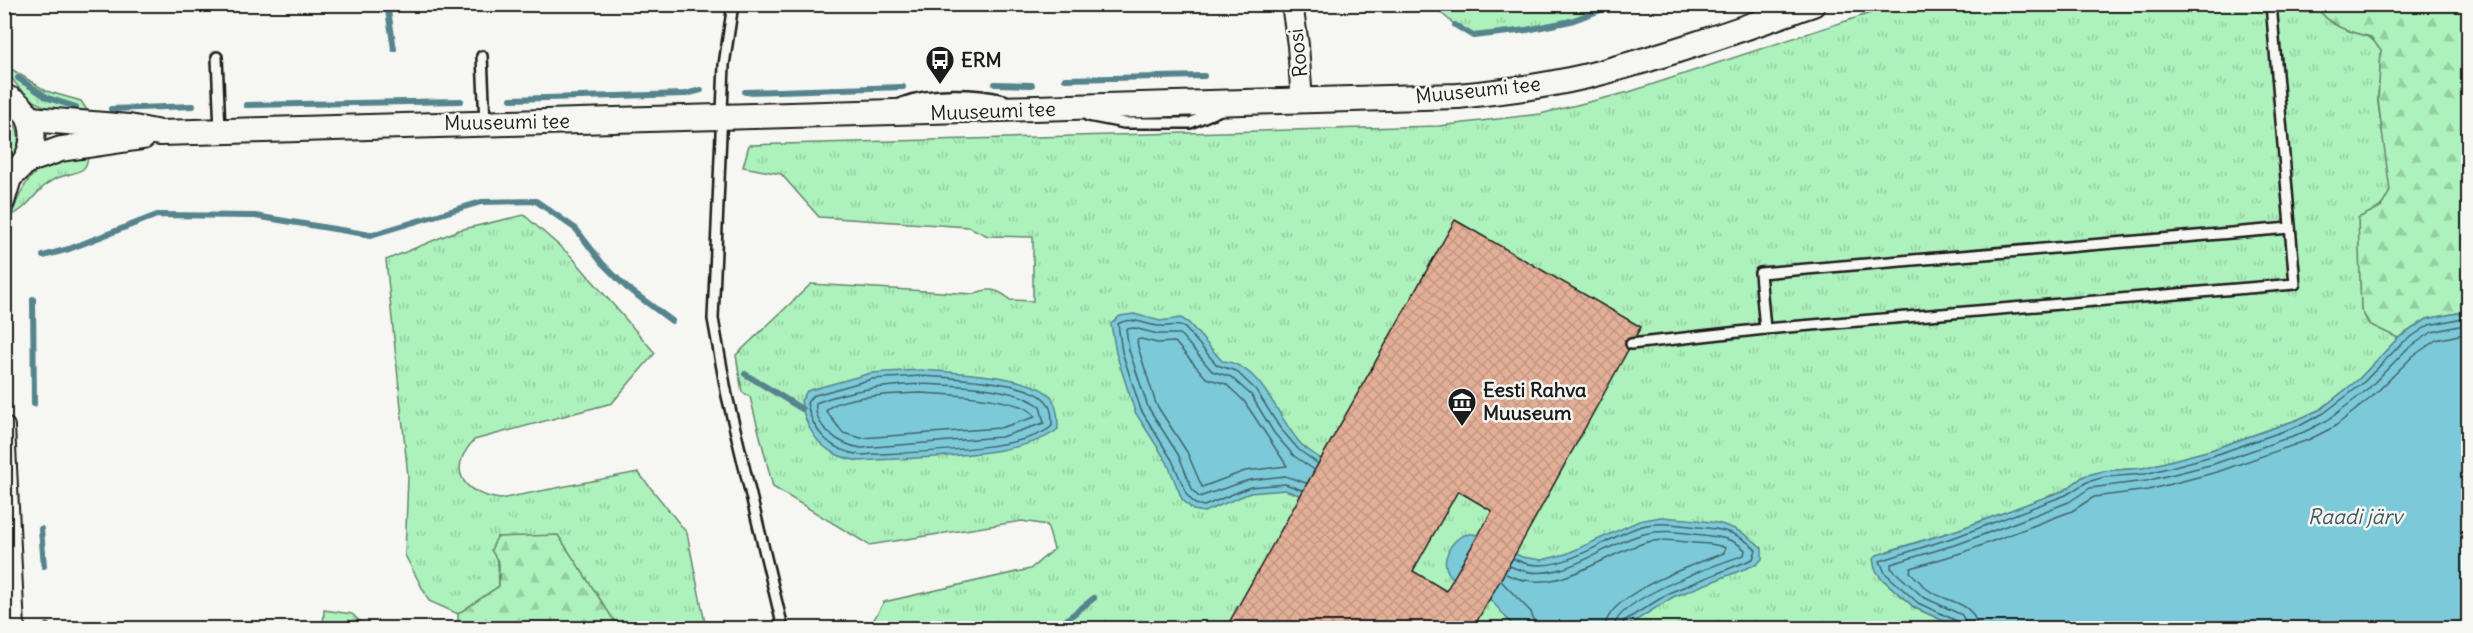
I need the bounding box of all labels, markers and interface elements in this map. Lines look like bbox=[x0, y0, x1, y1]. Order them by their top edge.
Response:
street label: Roosi bbox=[1283, 28, 1312, 79]
bus stop icon: ERM bbox=[924, 44, 956, 86]
place label: ERM bbox=[961, 47, 1002, 72]
street label: Muuseumi tee bbox=[1414, 70, 1542, 109]
street label: Muuseumi tee bbox=[930, 96, 1056, 125]
street label: Muuseumi tee bbox=[444, 108, 570, 135]
place label: Eesti Rahva Muuseum bbox=[1483, 377, 1587, 425]
museum icon: Eesti Rahva Muuseum bbox=[1446, 386, 1478, 428]
water label: Raadi järv bbox=[2308, 503, 2405, 530]

